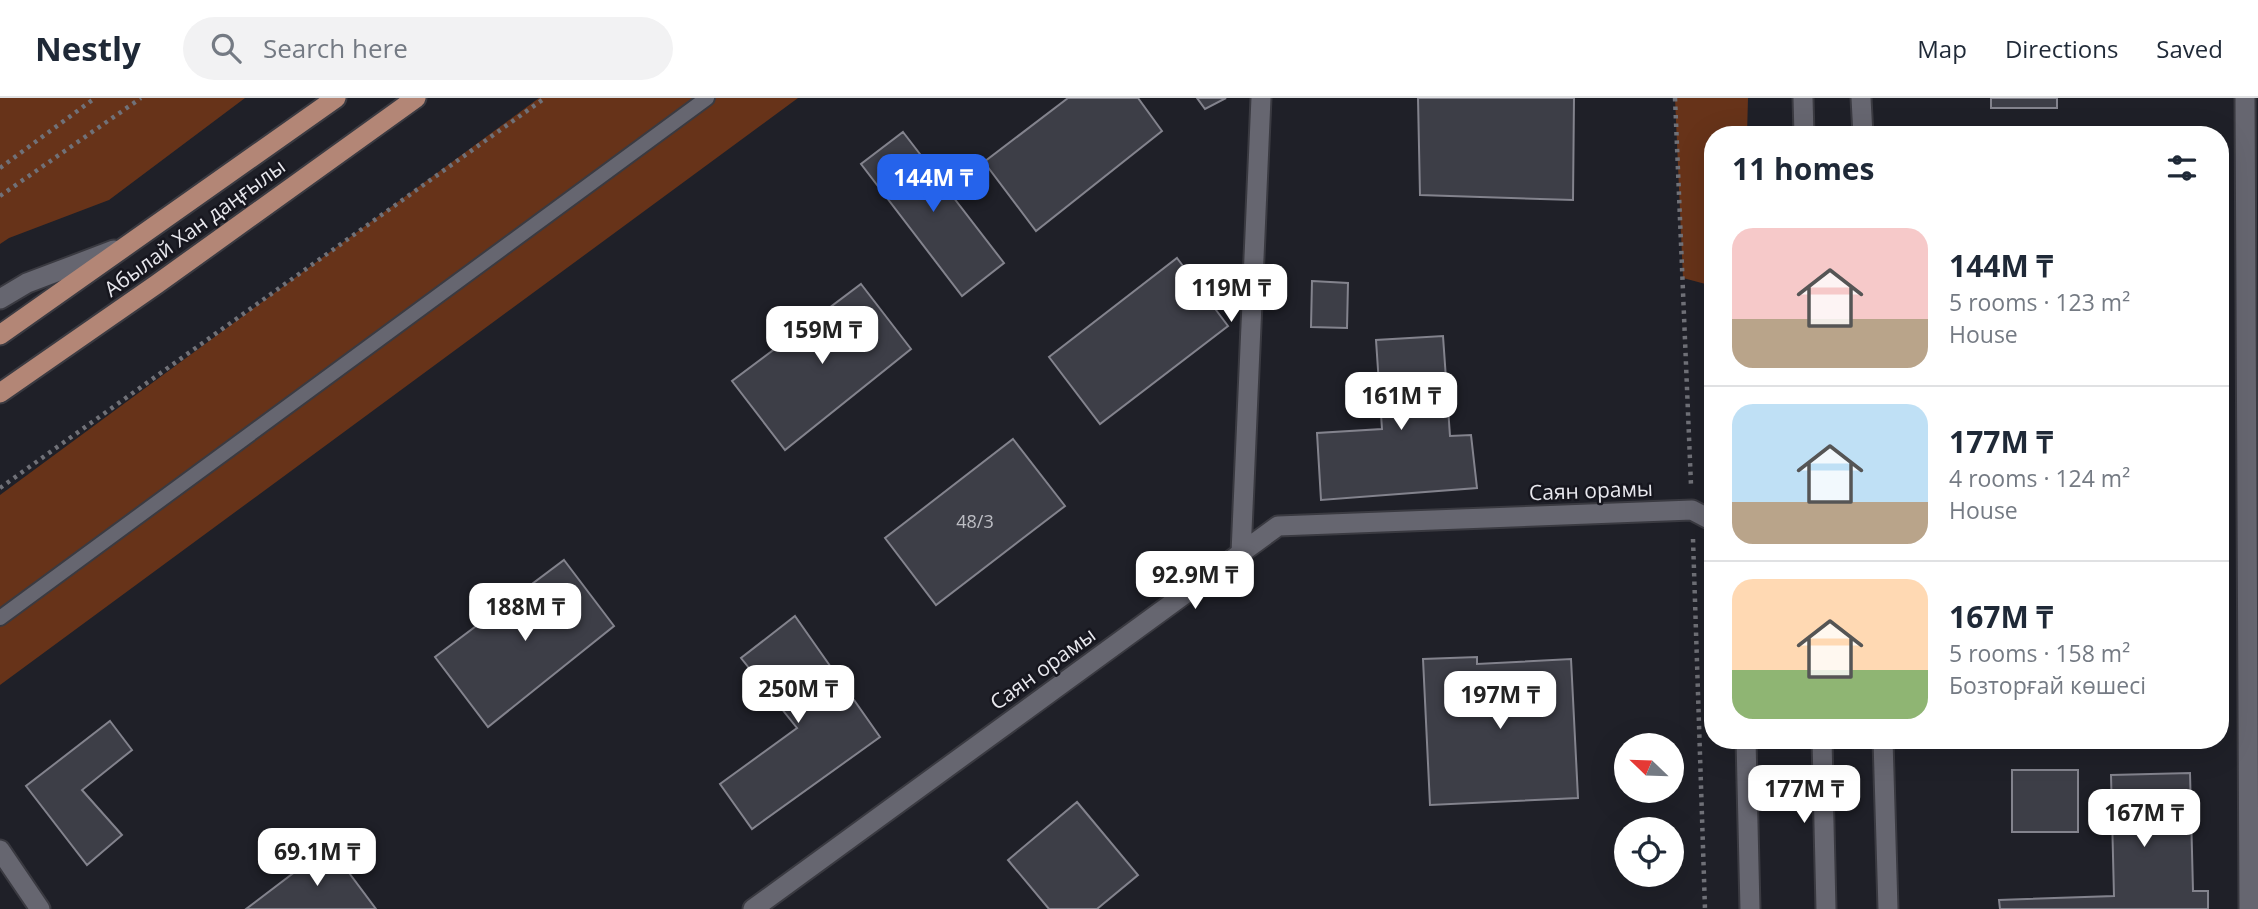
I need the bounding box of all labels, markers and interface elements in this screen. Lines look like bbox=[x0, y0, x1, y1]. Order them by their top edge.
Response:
search box bbox=[183, 17, 673, 80]
text: Nestly bbox=[35, 26, 141, 71]
icon: search bbox=[207, 29, 245, 67]
text: Search here bbox=[263, 30, 408, 66]
text: Map bbox=[1917, 32, 1967, 65]
text: Directions bbox=[2005, 32, 2118, 65]
text: Saved bbox=[2156, 32, 2223, 65]
text: 11 homes bbox=[1732, 148, 1875, 189]
icon: filters bbox=[2163, 149, 2201, 187]
street label: Абылай Хан даңғылы bbox=[98, 152, 291, 302]
pin: 144M ₸ bbox=[876, 155, 990, 214]
text: 144M ₸ bbox=[893, 161, 973, 193]
text: 144M ₸ bbox=[1949, 245, 2053, 286]
icon: home bbox=[1788, 256, 1872, 340]
pin: 119M ₸ bbox=[1174, 264, 1288, 324]
text: 119M ₸ bbox=[1191, 271, 1271, 303]
text: 5 rooms · 123 m² bbox=[1949, 286, 2130, 318]
pin: 159M ₸ bbox=[765, 306, 879, 366]
text: 159M ₸ bbox=[782, 313, 862, 345]
text: House bbox=[1949, 318, 2018, 350]
pin: 161M ₸ bbox=[1344, 372, 1458, 432]
text: 161M ₸ bbox=[1361, 379, 1441, 411]
text: 177M ₸ bbox=[1949, 421, 2053, 462]
icon: home bbox=[1788, 432, 1872, 516]
text: 4 rooms · 124 m² bbox=[1949, 462, 2130, 494]
street label: Саян орамы bbox=[1529, 474, 1653, 506]
text: House bbox=[1949, 494, 2018, 526]
house number: 48/3 bbox=[956, 509, 994, 533]
pin: 92.9M ₸ bbox=[1130, 552, 1260, 611]
text: 92.9M ₸ bbox=[1152, 558, 1238, 590]
pin: 188M ₸ bbox=[468, 584, 582, 643]
text: 188M ₸ bbox=[485, 590, 565, 622]
text: 167M ₸ bbox=[1949, 596, 2053, 637]
icon: home bbox=[1788, 607, 1872, 691]
street label: Саян орамы bbox=[984, 620, 1101, 716]
text: 5 rooms · 158 m² bbox=[1949, 637, 2130, 669]
pin: 250M ₸ bbox=[741, 666, 855, 725]
text: Бозторғай көшесі bbox=[1949, 669, 2146, 701]
text: 250M ₸ bbox=[758, 672, 838, 704]
pin: 197M ₸ bbox=[1443, 672, 1557, 731]
text: 197M ₸ bbox=[1460, 678, 1540, 710]
north arrow bbox=[1614, 733, 1684, 803]
map controls bbox=[1614, 733, 1684, 887]
pin: 177M ₸ bbox=[1747, 766, 1861, 825]
text: 177M ₸ bbox=[1764, 772, 1844, 804]
pin: 167M ₸ bbox=[2087, 790, 2201, 849]
text: 167M ₸ bbox=[2104, 796, 2184, 828]
button: locate bbox=[1614, 817, 1684, 887]
pin: 69.1M ₸ bbox=[252, 828, 382, 888]
text: 69.1M ₸ bbox=[274, 835, 360, 867]

